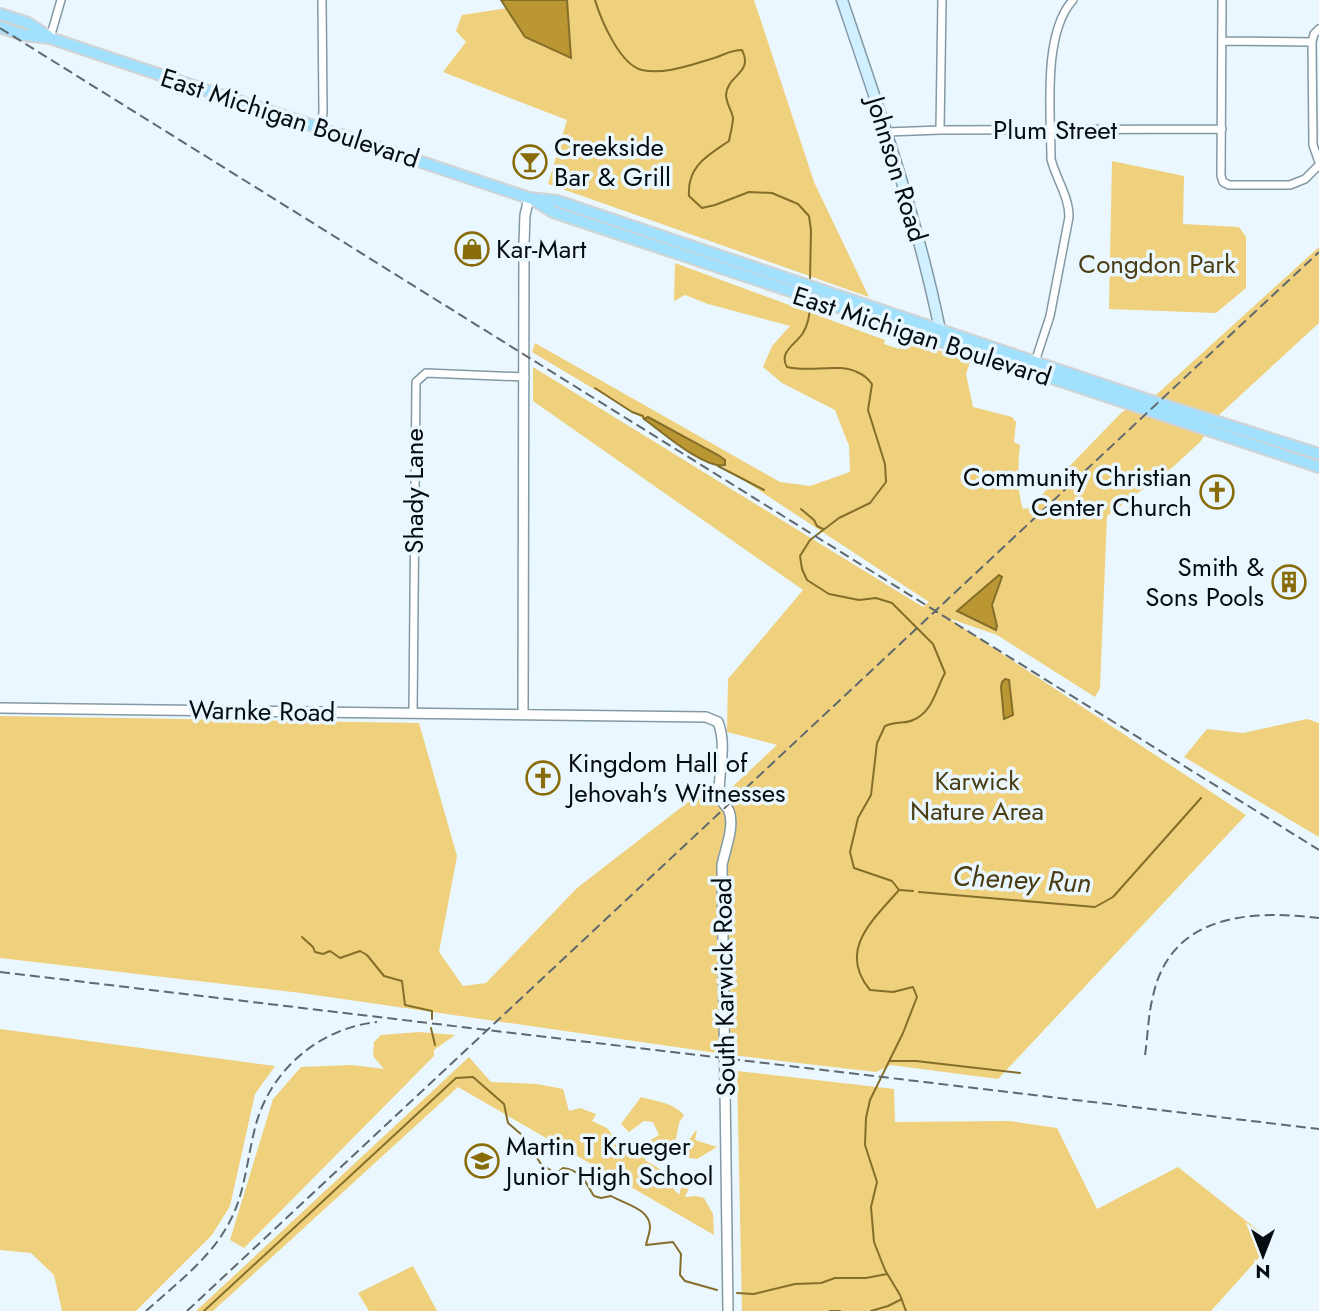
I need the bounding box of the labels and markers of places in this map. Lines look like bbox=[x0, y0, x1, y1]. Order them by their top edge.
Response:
place label: Creekside Bar & Grill bbox=[554, 128, 671, 196]
bar icon: Creekside Bar & Grill bbox=[511, 143, 549, 181]
shop icon: Kar-Mart bbox=[453, 230, 491, 268]
place label: Kar-Mart bbox=[496, 230, 587, 268]
place label: Community Christian Center Church bbox=[963, 458, 1192, 526]
church icon: Community Christian Center Church bbox=[1198, 473, 1236, 511]
place label: Smith & Sons Pools bbox=[1145, 548, 1264, 616]
building icon: Smith & Sons Pools bbox=[1270, 563, 1308, 601]
place label: Kingdom Hall of Jehovah's Witnesses bbox=[565, 744, 786, 812]
church icon: Kingdom Hall of Jehovah's Witnesses bbox=[524, 759, 562, 797]
place label: Martin T Krueger Junior High School bbox=[503, 1127, 714, 1195]
school or university icon: Martin T Krueger Junior High School bbox=[463, 1142, 501, 1180]

